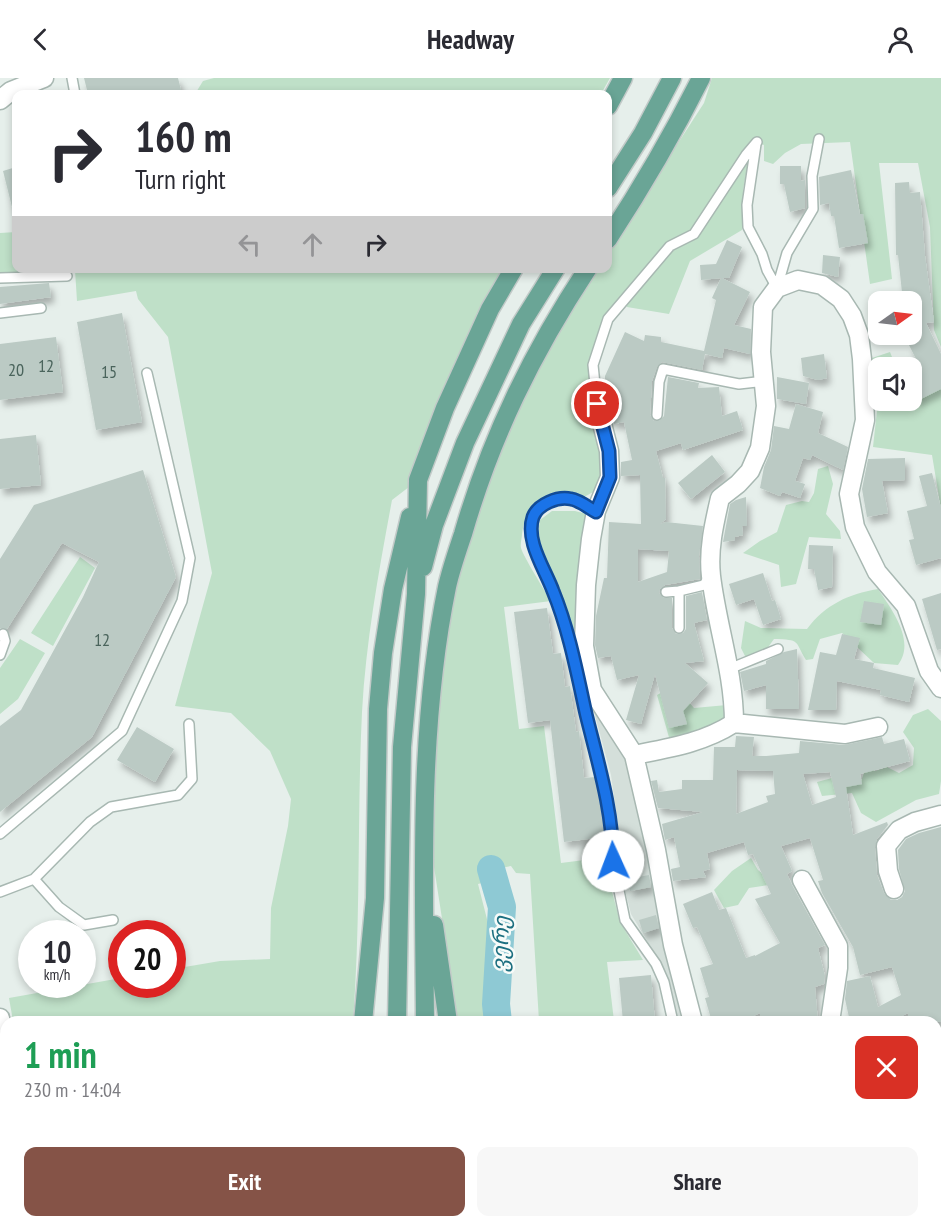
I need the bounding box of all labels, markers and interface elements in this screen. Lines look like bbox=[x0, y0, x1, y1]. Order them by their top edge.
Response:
text: Headway bbox=[427, 22, 514, 56]
icon: back bbox=[24, 23, 57, 56]
icon: person bbox=[884, 23, 917, 56]
text: 160 m bbox=[135, 109, 232, 164]
icon: right bbox=[36, 114, 114, 192]
text: Turn right bbox=[135, 162, 226, 196]
icon: left bbox=[233, 228, 266, 261]
icon: ahead bbox=[296, 228, 329, 261]
icon: right bbox=[359, 228, 392, 261]
north arrow bbox=[868, 291, 922, 345]
map controls bbox=[868, 291, 922, 411]
house number: 12 bbox=[38, 354, 54, 377]
button: sound bbox=[868, 357, 922, 411]
house number: 20 bbox=[8, 358, 24, 381]
house number: 15 bbox=[101, 360, 117, 383]
pin bbox=[571, 378, 622, 429]
icon: arrive bbox=[580, 387, 613, 420]
house number: 12 bbox=[94, 628, 110, 651]
position arrow bbox=[581, 829, 645, 893]
water label: ვერე bbox=[485, 914, 515, 973]
speed limit sign: 20 bbox=[108, 920, 186, 998]
text: 10 bbox=[43, 932, 71, 971]
text: km/h bbox=[44, 965, 70, 984]
text: 1 min bbox=[24, 1031, 97, 1078]
button: close bbox=[855, 1036, 918, 1099]
text: 230 m · 14:04 bbox=[24, 1077, 121, 1103]
button: Exit bbox=[24, 1147, 465, 1216]
button: Share bbox=[477, 1147, 918, 1216]

